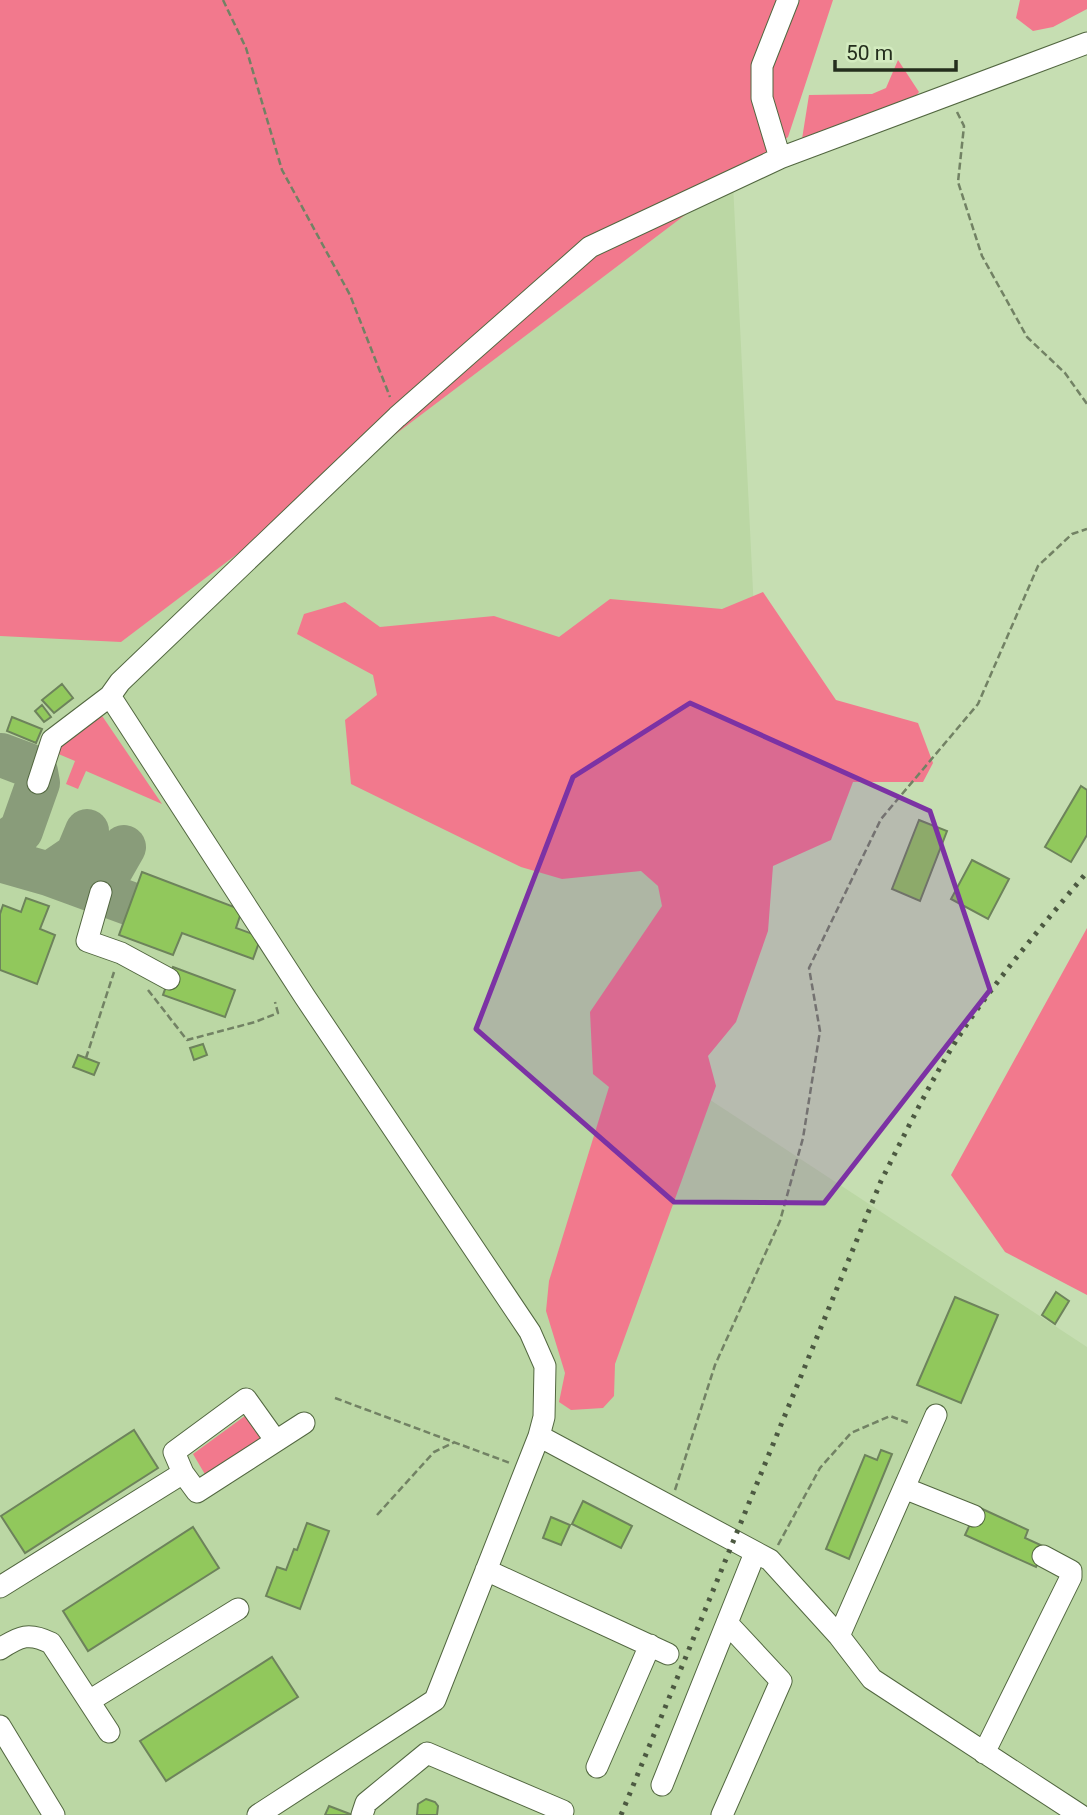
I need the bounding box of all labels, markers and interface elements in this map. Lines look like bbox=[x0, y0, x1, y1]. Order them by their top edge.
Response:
scale bar bbox=[835, 28, 956, 72]
text: 50 m bbox=[846, 41, 893, 65]

